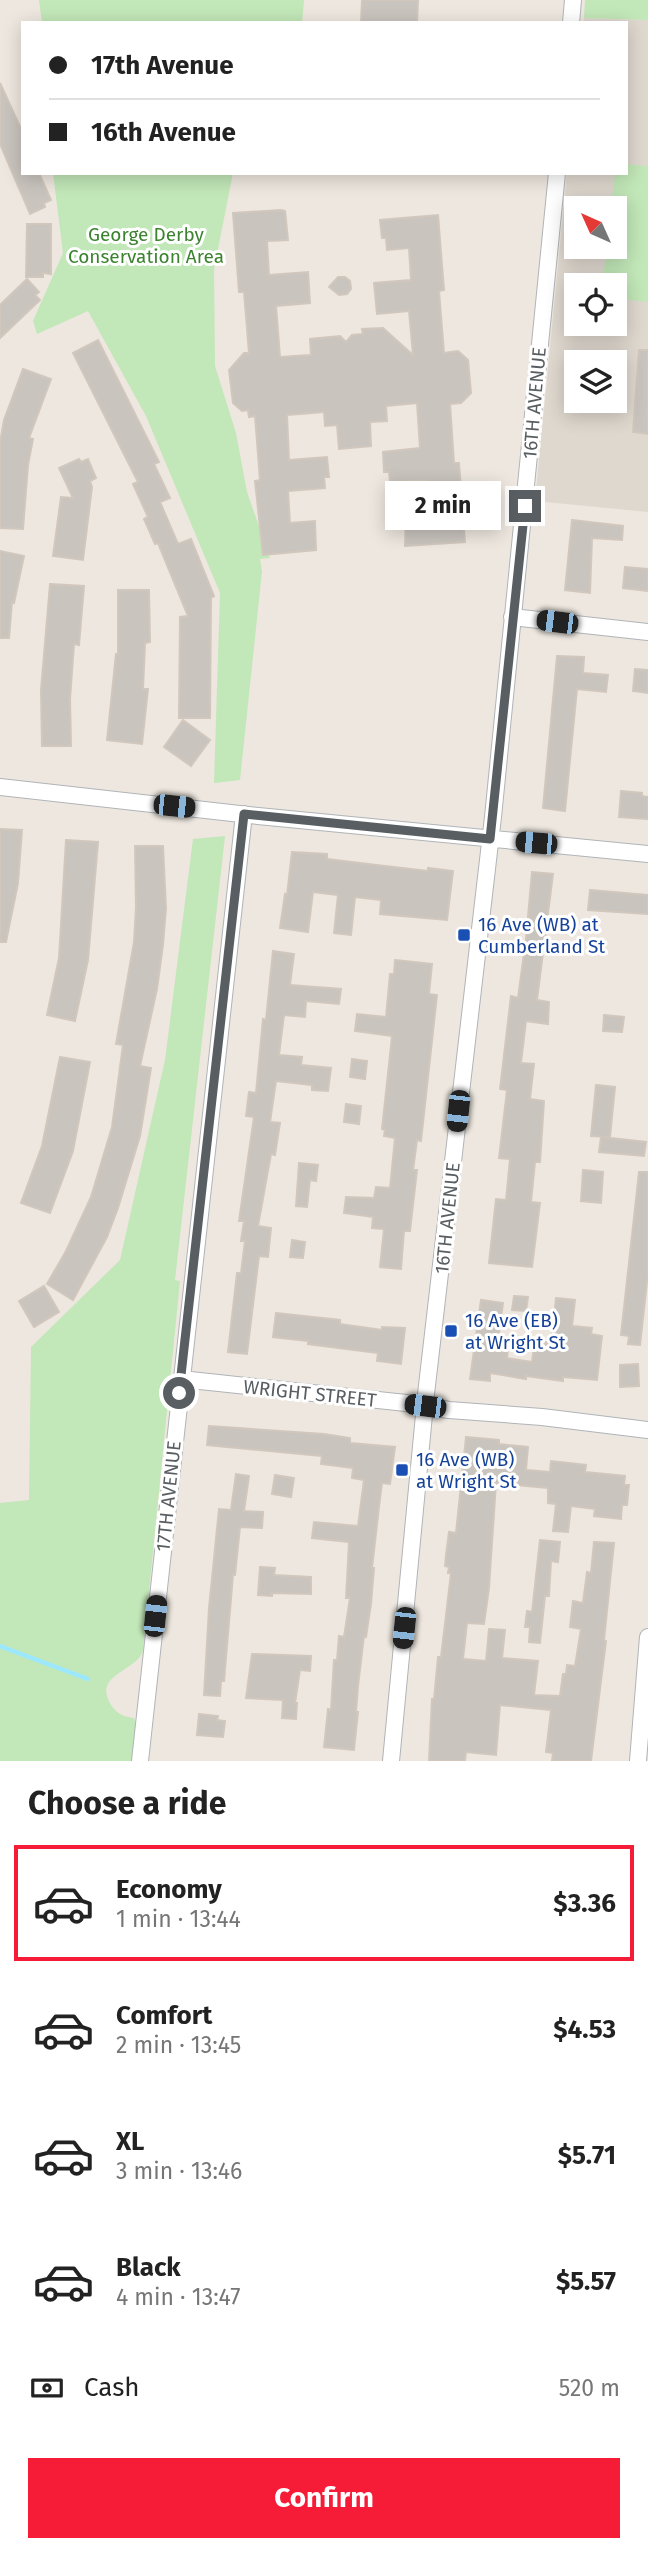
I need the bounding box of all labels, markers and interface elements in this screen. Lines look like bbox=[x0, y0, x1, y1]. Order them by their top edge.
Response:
text: 17th Avenue bbox=[91, 50, 233, 81]
text: 16th Avenue bbox=[91, 117, 236, 148]
north arrow bbox=[564, 196, 626, 259]
map controls bbox=[564, 196, 627, 413]
park label: George Derby Conservation Area bbox=[68, 223, 224, 268]
button: locate bbox=[564, 273, 627, 336]
street label: 16TH AVENUE bbox=[518, 346, 551, 460]
button: layers bbox=[564, 350, 627, 413]
callout: 2 min bbox=[385, 482, 500, 530]
route end bbox=[509, 490, 541, 522]
text: 2 min bbox=[415, 491, 471, 519]
car bbox=[535, 609, 580, 635]
car bbox=[153, 793, 196, 819]
car bbox=[515, 831, 558, 855]
place label: 16 Ave (WB) at Cumberland St bbox=[478, 913, 605, 958]
marker: 16 Ave (WB) at Cumberland St bbox=[456, 927, 472, 943]
car bbox=[446, 1089, 471, 1133]
street label: 16TH AVENUE bbox=[430, 1161, 465, 1275]
place label: 16 Ave (EB) at Wright St bbox=[465, 1309, 566, 1354]
marker: 16 Ave (EB) at Wright St bbox=[443, 1323, 459, 1339]
street label: WRIGHT STREET bbox=[242, 1375, 378, 1412]
route start bbox=[163, 1377, 195, 1409]
car bbox=[403, 1393, 448, 1419]
street label: 17TH AVENUE bbox=[151, 1439, 186, 1553]
place label: 16 Ave (WB) at Wright St bbox=[416, 1448, 517, 1493]
marker: 16 Ave (WB) at Wright St bbox=[394, 1462, 410, 1478]
car bbox=[143, 1594, 168, 1638]
car bbox=[392, 1606, 417, 1650]
text: Choose a ride bbox=[28, 1784, 226, 1822]
icon: car bbox=[32, 1872, 95, 1935]
text: Economy bbox=[116, 1874, 222, 1905]
text: $3.36 bbox=[553, 1888, 616, 1919]
text: 1 min · 13:44 bbox=[116, 1905, 241, 1933]
icon: car bbox=[32, 1998, 95, 2061]
text: Comfort bbox=[116, 2000, 212, 2031]
text: $4.53 bbox=[553, 2014, 616, 2045]
text: 2 min · 13:45 bbox=[116, 2031, 241, 2059]
icon: car bbox=[32, 2124, 95, 2187]
text: XL bbox=[116, 2126, 144, 2157]
text: $5.71 bbox=[558, 2140, 616, 2171]
text: 3 min · 13:46 bbox=[116, 2157, 242, 2185]
icon: car bbox=[32, 2250, 95, 2313]
text: Black bbox=[116, 2252, 181, 2283]
text: $5.57 bbox=[556, 2266, 616, 2297]
text: 4 min · 13:47 bbox=[116, 2283, 240, 2311]
icon: cash bbox=[28, 2369, 66, 2407]
text: Cash bbox=[84, 2372, 140, 2403]
text: 520 m bbox=[559, 2374, 620, 2402]
button: Confirm bbox=[28, 2458, 620, 2538]

